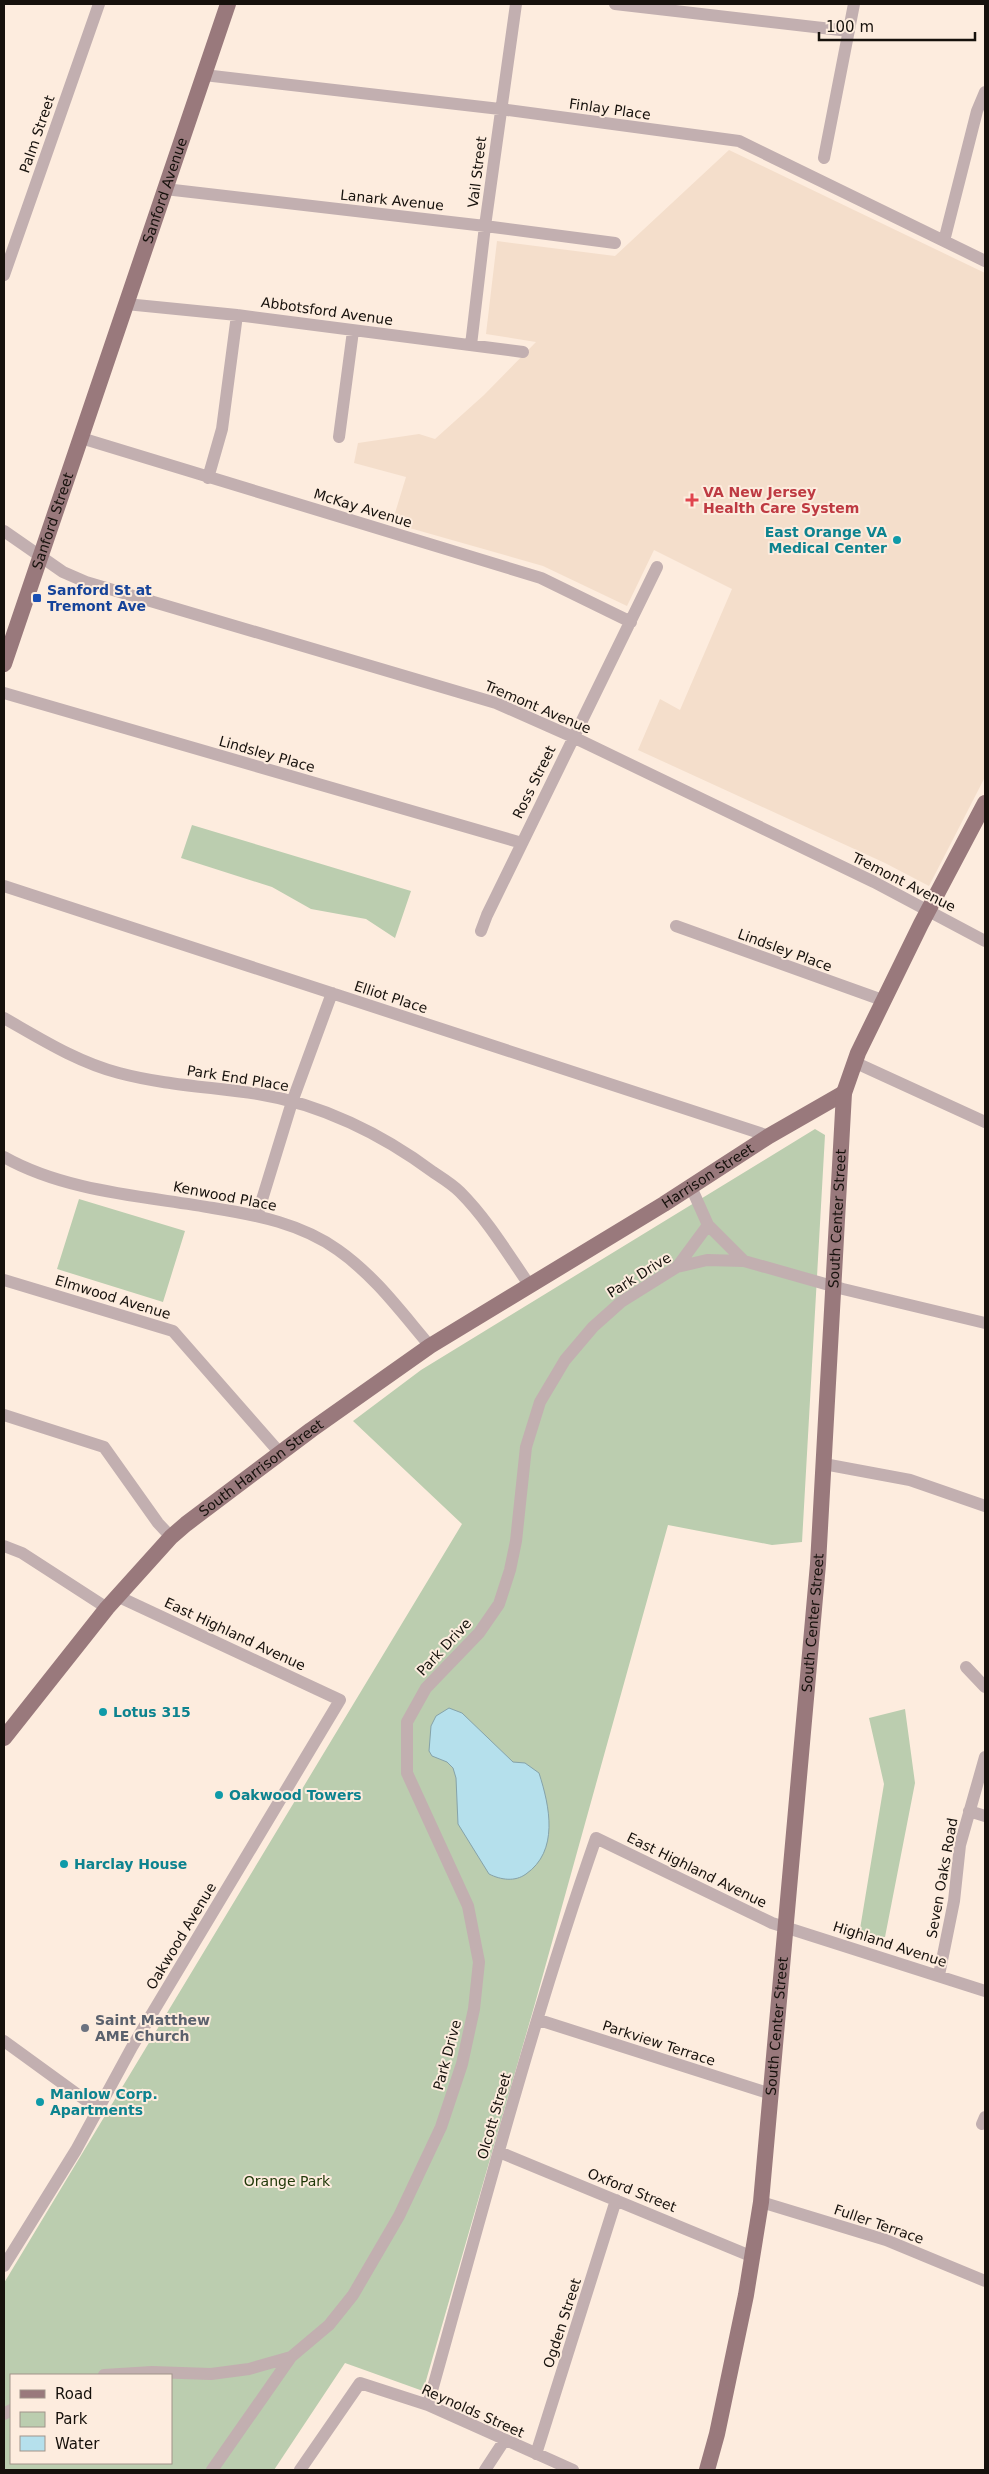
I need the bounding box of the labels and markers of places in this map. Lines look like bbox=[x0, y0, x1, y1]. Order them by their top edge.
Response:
place label: VA New Jersey Health Care System bbox=[703, 484, 859, 516]
marker: VA New Jersey Health Care System bbox=[685, 493, 699, 507]
place label: East Orange VA Medical Center bbox=[765, 524, 887, 556]
marker: East Orange VA Medical Center bbox=[891, 534, 903, 546]
place label: Sanford St at Tremont Ave bbox=[47, 582, 152, 614]
marker: Sanford St at Tremont Ave bbox=[31, 592, 43, 604]
place label: Lotus 315 bbox=[113, 1704, 191, 1720]
marker: Lotus 315 bbox=[97, 1706, 109, 1718]
place label: Oakwood Towers bbox=[229, 1787, 362, 1803]
marker: Oakwood Towers bbox=[213, 1789, 225, 1801]
place label: Harclay House bbox=[74, 1856, 187, 1872]
marker: Harclay House bbox=[58, 1858, 70, 1870]
place label: Saint Matthew AME Church bbox=[95, 2012, 210, 2044]
marker: Saint Matthew AME Church bbox=[79, 2022, 91, 2034]
place label: Manlow Corp. Apartments bbox=[50, 2086, 158, 2118]
marker: Manlow Corp. Apartments bbox=[34, 2096, 46, 2108]

